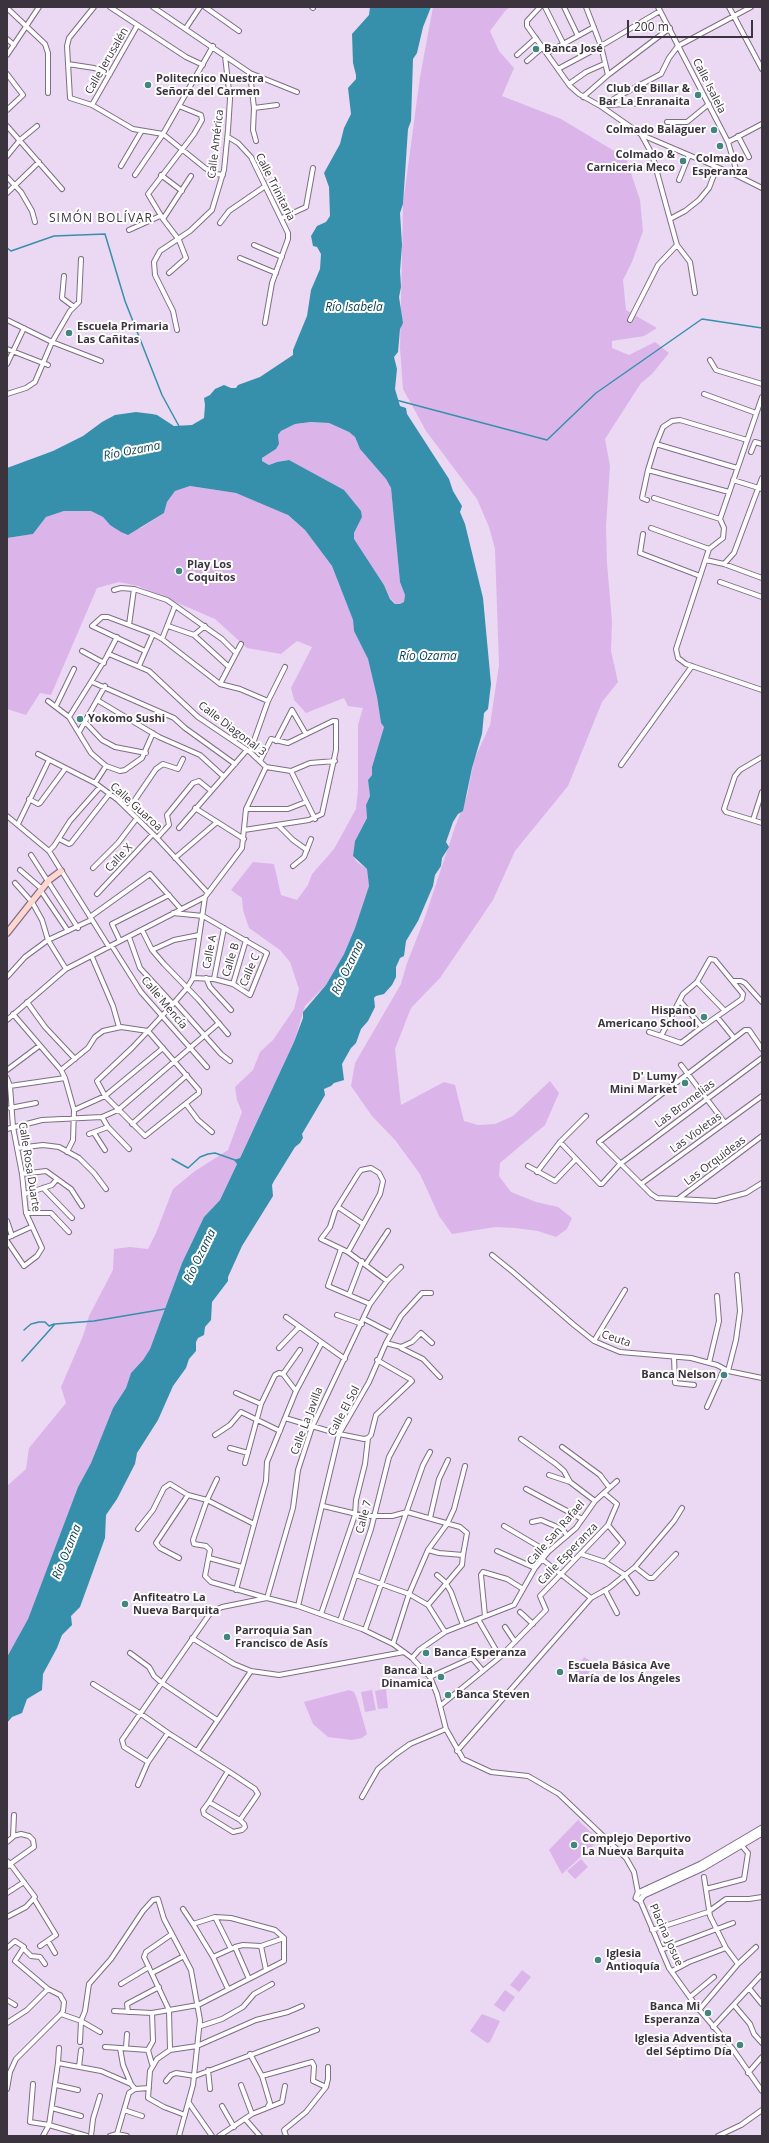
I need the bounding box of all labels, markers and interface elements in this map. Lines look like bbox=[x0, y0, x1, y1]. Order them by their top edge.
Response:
scale bar bbox=[629, 12, 755, 38]
text: 200 m bbox=[634, 18, 669, 35]
street label: Calle Jerusalén bbox=[83, 25, 131, 97]
place label: Banca José bbox=[544, 42, 603, 56]
marker: Banca José bbox=[531, 44, 541, 54]
street label: Calle Isalela bbox=[690, 56, 728, 116]
place label: Politecnico Nuestra Señora del Carmen bbox=[156, 72, 264, 98]
marker: Politecnico Nuestra Señora del Carmen bbox=[143, 80, 153, 90]
place label: Club de Billar & Bar La Enranaita bbox=[599, 82, 690, 108]
marker: Club de Billar & Bar La Enranaita bbox=[693, 90, 703, 100]
street label: Calle América bbox=[205, 109, 227, 179]
place label: Colmado Balaguer bbox=[606, 123, 706, 137]
marker: Colmado Balaguer bbox=[709, 125, 719, 135]
marker: Colmado Esperanza bbox=[715, 141, 725, 151]
place label: Colmado & Carniceria Meco bbox=[586, 148, 675, 174]
street label: Calle Trinitaria bbox=[252, 151, 298, 223]
place label: Colmado Esperanza bbox=[692, 152, 748, 178]
marker: Colmado & Carniceria Meco bbox=[678, 156, 688, 166]
district label: SIMÓN BOLÍVAR bbox=[49, 212, 153, 226]
water label: Río Isabela bbox=[325, 301, 383, 315]
place label: Escuela Primaria Las Cañitas bbox=[77, 320, 169, 346]
marker: Escuela Primaria Las Cañitas bbox=[64, 328, 74, 338]
water label: Río Ozama bbox=[102, 438, 162, 464]
place label: Play Los Coquitos bbox=[187, 558, 235, 584]
marker: Play Los Coquitos bbox=[174, 566, 184, 576]
water label: Río Ozama bbox=[399, 650, 457, 664]
street label: Calle Diagonal 3 bbox=[195, 699, 269, 759]
place label: Yokomo Sushi bbox=[88, 712, 165, 726]
marker: Yokomo Sushi bbox=[75, 714, 85, 724]
street label: Calle Guaroa bbox=[107, 780, 165, 834]
street label: Calle X bbox=[103, 841, 135, 875]
street label: Calle A bbox=[200, 934, 220, 970]
water label: Río Ozama bbox=[329, 939, 367, 997]
street label: Calle B bbox=[220, 941, 242, 979]
street label: Calle C bbox=[237, 952, 263, 988]
street label: Calle Mencía bbox=[138, 974, 190, 1032]
place label: Hispano Americano School bbox=[598, 1004, 696, 1030]
marker: Hispano Americano School bbox=[699, 1012, 709, 1022]
place label: D' Lumy Mini Market bbox=[610, 1070, 677, 1096]
street label: Las Bromelias bbox=[653, 1077, 717, 1131]
marker: D' Lumy Mini Market bbox=[680, 1078, 690, 1088]
street label: Las Violetas bbox=[668, 1110, 724, 1156]
street label: Calle Rosa Duarte bbox=[15, 1121, 43, 1213]
street label: Las Orquideas bbox=[682, 1134, 748, 1188]
water label: Río Ozama bbox=[181, 1227, 219, 1285]
street label: Ceuta bbox=[600, 1328, 632, 1350]
place label: Banca Nelson bbox=[641, 1368, 716, 1382]
marker: Banca Nelson bbox=[719, 1370, 729, 1380]
street label: Calle El Sol bbox=[325, 1384, 363, 1438]
street label: Calle La Javilla bbox=[288, 1385, 326, 1457]
street label: Calle San Rafael bbox=[524, 1498, 588, 1568]
street label: Calle 7 bbox=[353, 1499, 375, 1535]
street label: Calle Esperanza bbox=[535, 1520, 601, 1588]
water label: Río Ozama bbox=[50, 1523, 84, 1581]
place label: Anfiteatro La Nueva Barquita bbox=[133, 1591, 219, 1617]
marker: Anfiteatro La Nueva Barquita bbox=[120, 1599, 130, 1609]
place label: Parroquia San Francisco de Asís bbox=[235, 1624, 328, 1650]
marker: Parroquia San Francisco de Asís bbox=[222, 1632, 232, 1642]
place label: Banca Esperanza bbox=[434, 1646, 526, 1660]
marker: Banca Esperanza bbox=[421, 1648, 431, 1658]
place label: Escuela Básica Ave María de los Ángeles bbox=[568, 1659, 681, 1685]
place label: Banca La Dinamica bbox=[381, 1664, 433, 1690]
marker: Escuela Básica Ave María de los Ángeles bbox=[555, 1667, 565, 1677]
marker: Banca La Dinamica bbox=[436, 1672, 446, 1682]
place label: Banca Steven bbox=[456, 1688, 530, 1702]
marker: Banca Steven bbox=[443, 1690, 453, 1700]
place label: Complejo Deportivo La Nueva Barquita bbox=[582, 1832, 691, 1858]
marker: Complejo Deportivo La Nueva Barquita bbox=[569, 1840, 579, 1850]
street label: Placina Josue bbox=[646, 1902, 686, 1968]
place label: Iglesia Antioquía bbox=[606, 1947, 660, 1973]
marker: Iglesia Antioquía bbox=[593, 1955, 603, 1965]
place label: Banca Mi Esperanza bbox=[644, 2000, 700, 2026]
marker: Banca Mi Esperanza bbox=[703, 2008, 713, 2018]
place label: Iglesia Adventista del Séptimo Día bbox=[634, 2032, 732, 2058]
marker: Iglesia Adventista del Séptimo Día bbox=[735, 2040, 745, 2050]

